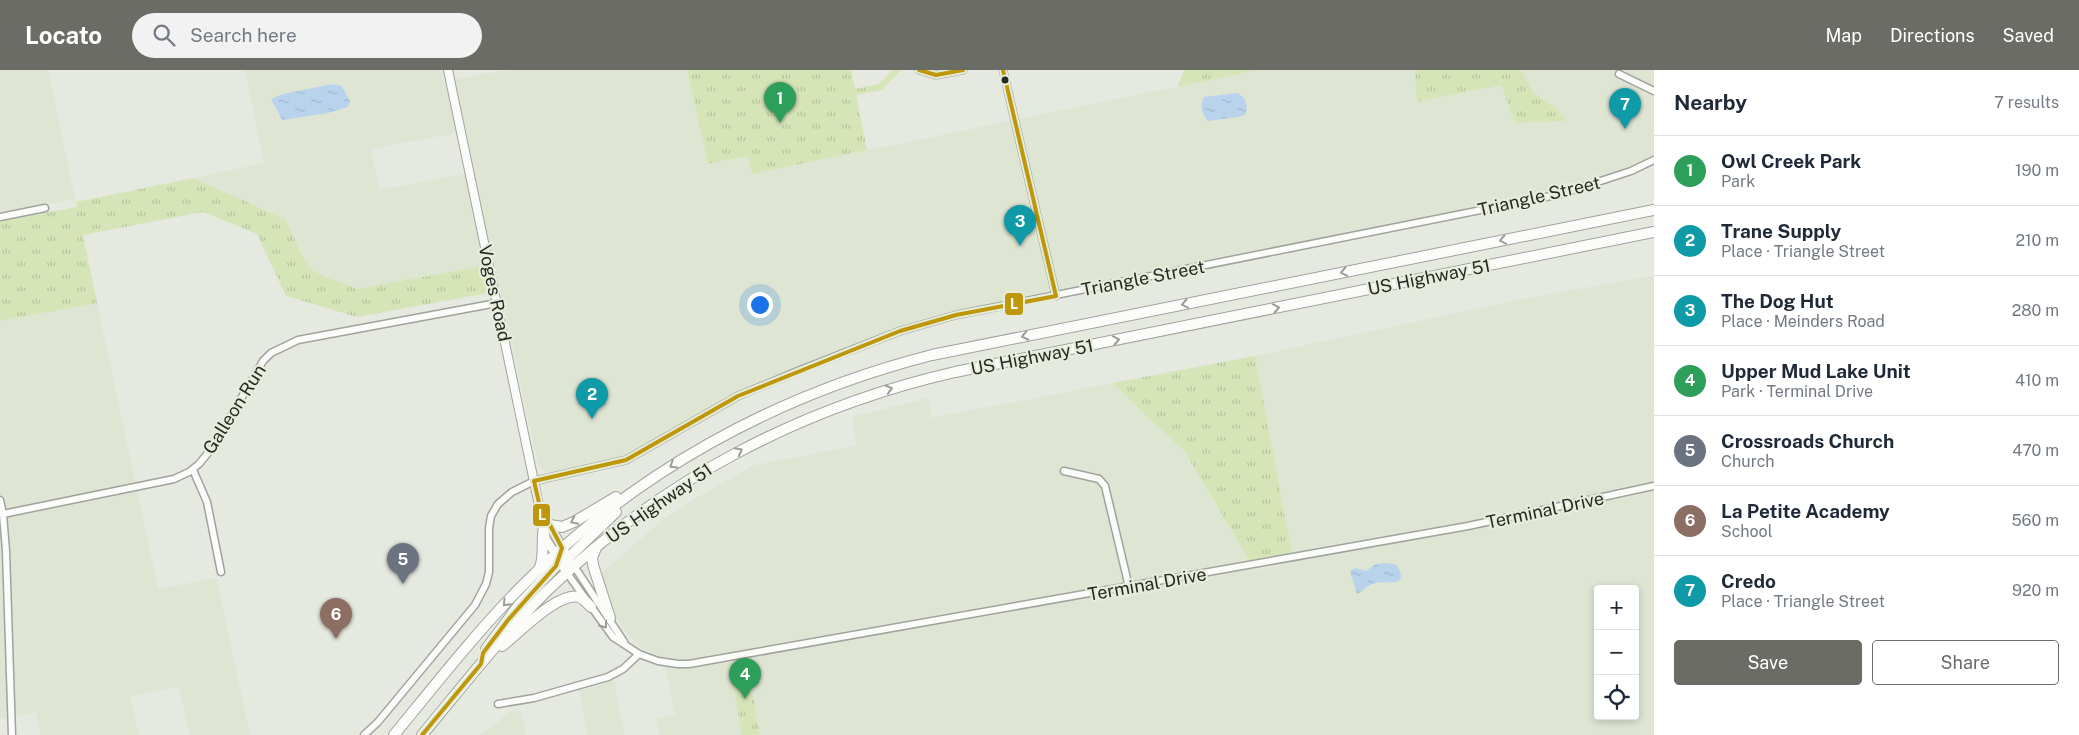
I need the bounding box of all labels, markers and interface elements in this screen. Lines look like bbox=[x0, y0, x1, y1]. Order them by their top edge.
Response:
search box bbox=[132, 13, 482, 58]
text: Locato bbox=[25, 21, 102, 49]
icon: search bbox=[150, 21, 178, 49]
text: Search here bbox=[190, 24, 297, 46]
text: Map bbox=[1825, 25, 1862, 46]
text: Directions bbox=[1890, 25, 1975, 46]
text: Saved bbox=[2003, 25, 2054, 46]
unlabelled marker bbox=[1000, 75, 1010, 85]
pin: 1 bbox=[764, 82, 796, 123]
pin: 7 bbox=[1609, 88, 1641, 129]
text: Nearby bbox=[1674, 90, 1747, 115]
text: 7 results bbox=[1994, 93, 2059, 112]
text: Owl Creek Park bbox=[1721, 150, 1861, 172]
text: 1 bbox=[1687, 161, 1693, 180]
text: 190 m bbox=[2015, 161, 2059, 180]
street label: Triangle Street bbox=[1476, 172, 1602, 220]
text: Park bbox=[1721, 172, 1755, 191]
pin: 3 bbox=[1004, 205, 1036, 246]
text: Trane Supply bbox=[1721, 220, 1841, 242]
text: 2 bbox=[1685, 231, 1695, 250]
text: 210 m bbox=[2015, 231, 2059, 250]
one-way arrow bbox=[1499, 235, 1508, 245]
text: Place · Triangle Street bbox=[1721, 242, 1885, 261]
street label: Voges Road bbox=[474, 243, 516, 343]
street label: US Highway 51 bbox=[1366, 255, 1492, 299]
street label: Triangle Street bbox=[1080, 256, 1206, 300]
one-way arrow bbox=[1339, 267, 1348, 277]
text: The Dog Hut bbox=[1721, 290, 1834, 312]
your location bbox=[747, 292, 773, 318]
line badge: L bbox=[1004, 292, 1024, 316]
text: L bbox=[1010, 296, 1018, 312]
one-way arrow bbox=[1180, 299, 1189, 309]
text: 3 bbox=[1685, 301, 1695, 320]
text: 280 m bbox=[2012, 301, 2059, 320]
one-way arrow bbox=[1271, 303, 1280, 314]
text: Place · Meinders Road bbox=[1721, 312, 1885, 331]
one-way arrow bbox=[1021, 331, 1030, 341]
street label: US Highway 51 bbox=[969, 335, 1095, 379]
one-way arrow bbox=[1112, 335, 1121, 346]
street label: Galleon Run bbox=[198, 360, 270, 458]
text: Upper Mud Lake Unit bbox=[1721, 360, 1911, 382]
text: 4 bbox=[1685, 371, 1695, 390]
text: 410 m bbox=[2015, 371, 2059, 390]
pin: 2 bbox=[576, 378, 608, 419]
text: Park · Terminal Drive bbox=[1721, 382, 1873, 401]
one-way arrow bbox=[885, 385, 893, 395]
text: Crossroads Church bbox=[1721, 430, 1894, 452]
text: 5 bbox=[1685, 441, 1695, 460]
text: 470 m bbox=[2012, 441, 2059, 460]
one-way arrow bbox=[734, 447, 743, 457]
text: Church bbox=[1721, 452, 1775, 471]
one-way arrow bbox=[669, 458, 678, 468]
street label: US Highway 51 bbox=[602, 459, 716, 547]
street label: Terminal Drive bbox=[1484, 487, 1606, 533]
text: La Petite Academy bbox=[1721, 500, 1890, 522]
line badge: L bbox=[532, 503, 551, 527]
text: L bbox=[538, 507, 546, 523]
text: 6 bbox=[1685, 511, 1695, 530]
text: 560 m bbox=[2011, 511, 2059, 530]
one-way arrow bbox=[571, 515, 580, 525]
text: School bbox=[1721, 522, 1772, 541]
pin: 5 bbox=[387, 543, 419, 584]
street label: Terminal Drive bbox=[1086, 563, 1208, 605]
text: Credo bbox=[1721, 570, 1776, 592]
text: 7 bbox=[1685, 581, 1695, 600]
text: 920 m bbox=[2012, 581, 2059, 600]
map controls bbox=[1594, 585, 1639, 720]
button: + bbox=[1594, 585, 1639, 630]
text: Place · Triangle Street bbox=[1721, 592, 1885, 611]
pin: 6 bbox=[320, 598, 352, 639]
one-way arrow bbox=[503, 598, 512, 607]
one-way arrow bbox=[598, 619, 607, 629]
button: − bbox=[1594, 630, 1639, 675]
button: Save bbox=[1674, 640, 1862, 685]
button: Share bbox=[1872, 640, 2059, 685]
pin: 4 bbox=[729, 658, 761, 699]
button: locate bbox=[1594, 675, 1639, 720]

